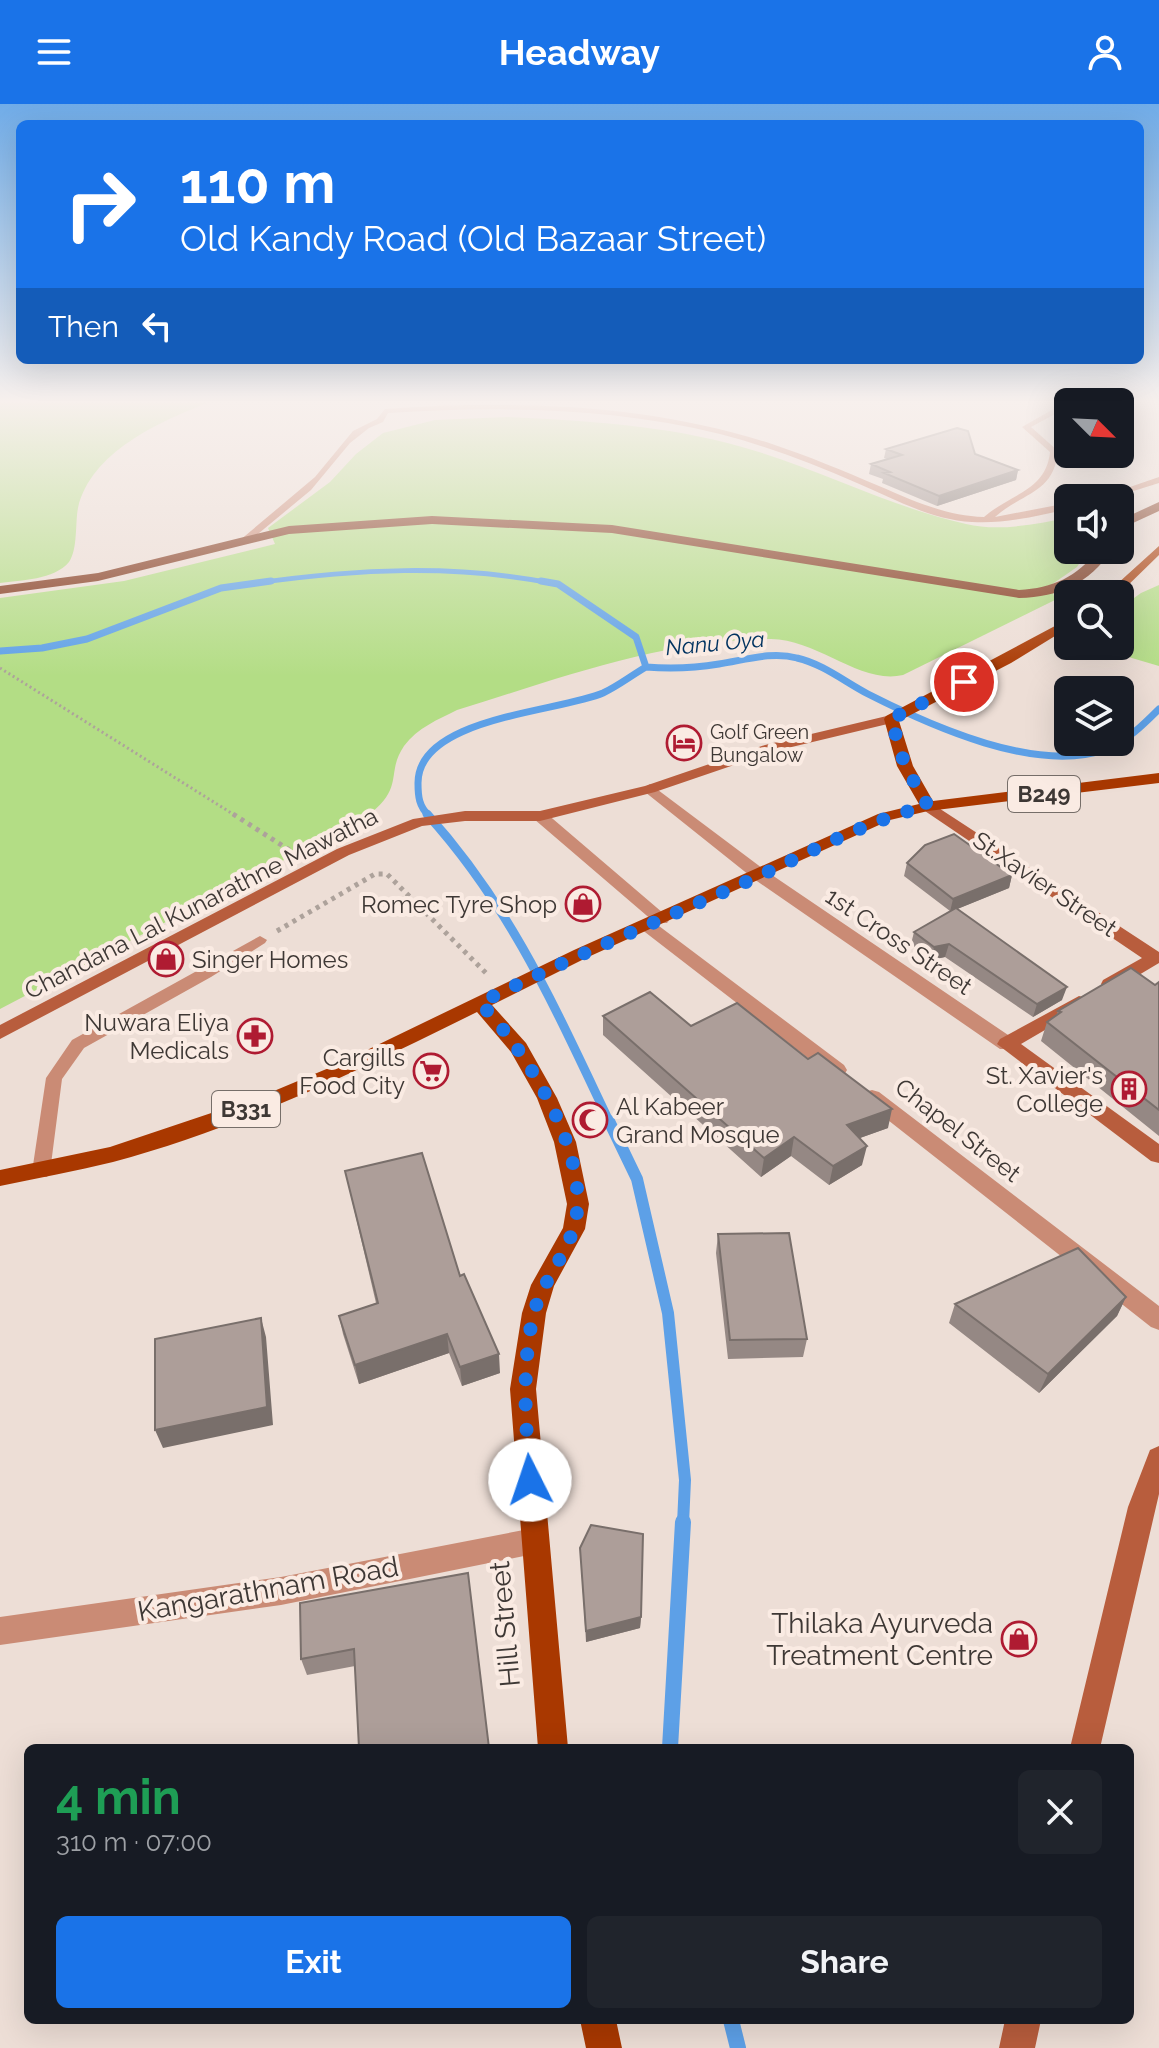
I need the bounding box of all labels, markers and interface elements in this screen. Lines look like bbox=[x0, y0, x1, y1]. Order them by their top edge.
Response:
icon: menu bbox=[32, 30, 76, 74]
icon: person bbox=[1083, 30, 1127, 74]
text: Headway bbox=[499, 31, 660, 73]
text: 110 m bbox=[180, 150, 335, 216]
icon: right bbox=[48, 152, 152, 256]
text: Old Kandy Road (Old Bazaar Street) bbox=[180, 217, 766, 259]
icon: left bbox=[135, 304, 179, 348]
text: Then bbox=[48, 309, 119, 344]
north arrow bbox=[1054, 388, 1134, 468]
map controls bbox=[1054, 388, 1134, 756]
button: sound bbox=[1054, 484, 1134, 564]
button: search bbox=[1054, 580, 1134, 660]
water label: Nanu Oya bbox=[665, 626, 765, 660]
pin bbox=[930, 648, 998, 716]
icon: arrive bbox=[942, 660, 986, 704]
button: layers bbox=[1054, 676, 1134, 756]
place label: Golf Green Bungalow bbox=[710, 720, 809, 767]
hotel icon: Golf Green Bungalow bbox=[665, 724, 703, 762]
road number: B249 bbox=[1008, 776, 1080, 812]
street label: Chandana Lal Kunarathne Mawatha bbox=[20, 801, 382, 1005]
street label: St.Xavier Street bbox=[968, 825, 1122, 943]
street label: 1st Cross Street bbox=[820, 881, 978, 1001]
shop icon: Romec Tyre Shop bbox=[564, 885, 602, 923]
place label: Romec Tyre Shop bbox=[361, 890, 557, 919]
shop icon: Singer Homes bbox=[147, 940, 185, 978]
place label: Singer Homes bbox=[192, 945, 348, 974]
place label: Nuwara Eliya Medicals bbox=[84, 1008, 229, 1065]
pharmacy icon: Nuwara Eliya Medicals bbox=[236, 1017, 274, 1055]
place label: Cargills Food City bbox=[299, 1043, 405, 1100]
supermarket icon: Cargills Food City bbox=[412, 1052, 450, 1090]
place label: St. Xavier's College bbox=[986, 1061, 1103, 1118]
building icon: St. Xavier's College bbox=[1110, 1070, 1148, 1108]
street label: Chapel Street bbox=[890, 1072, 1026, 1188]
road number: B331 bbox=[212, 1091, 280, 1127]
place label: Al Kabeer Grand Mosque bbox=[616, 1092, 780, 1149]
mosque icon: Al Kabeer Grand Mosque bbox=[571, 1101, 609, 1139]
position arrow bbox=[488, 1438, 572, 1522]
street label: Kangarathnam Road bbox=[135, 1550, 401, 1628]
street label: Hill Street bbox=[483, 1559, 527, 1688]
place label: Thilaka Ayurveda Treatment Centre bbox=[766, 1607, 993, 1672]
shop icon: Thilaka Ayurveda Treatment Centre bbox=[1000, 1620, 1038, 1658]
text: 4 min bbox=[56, 1769, 181, 1825]
button: close bbox=[1018, 1770, 1102, 1854]
text: 310 m · 07:00 bbox=[56, 1827, 212, 1857]
button: Exit bbox=[56, 1916, 571, 2008]
button: Share bbox=[587, 1916, 1102, 2008]

